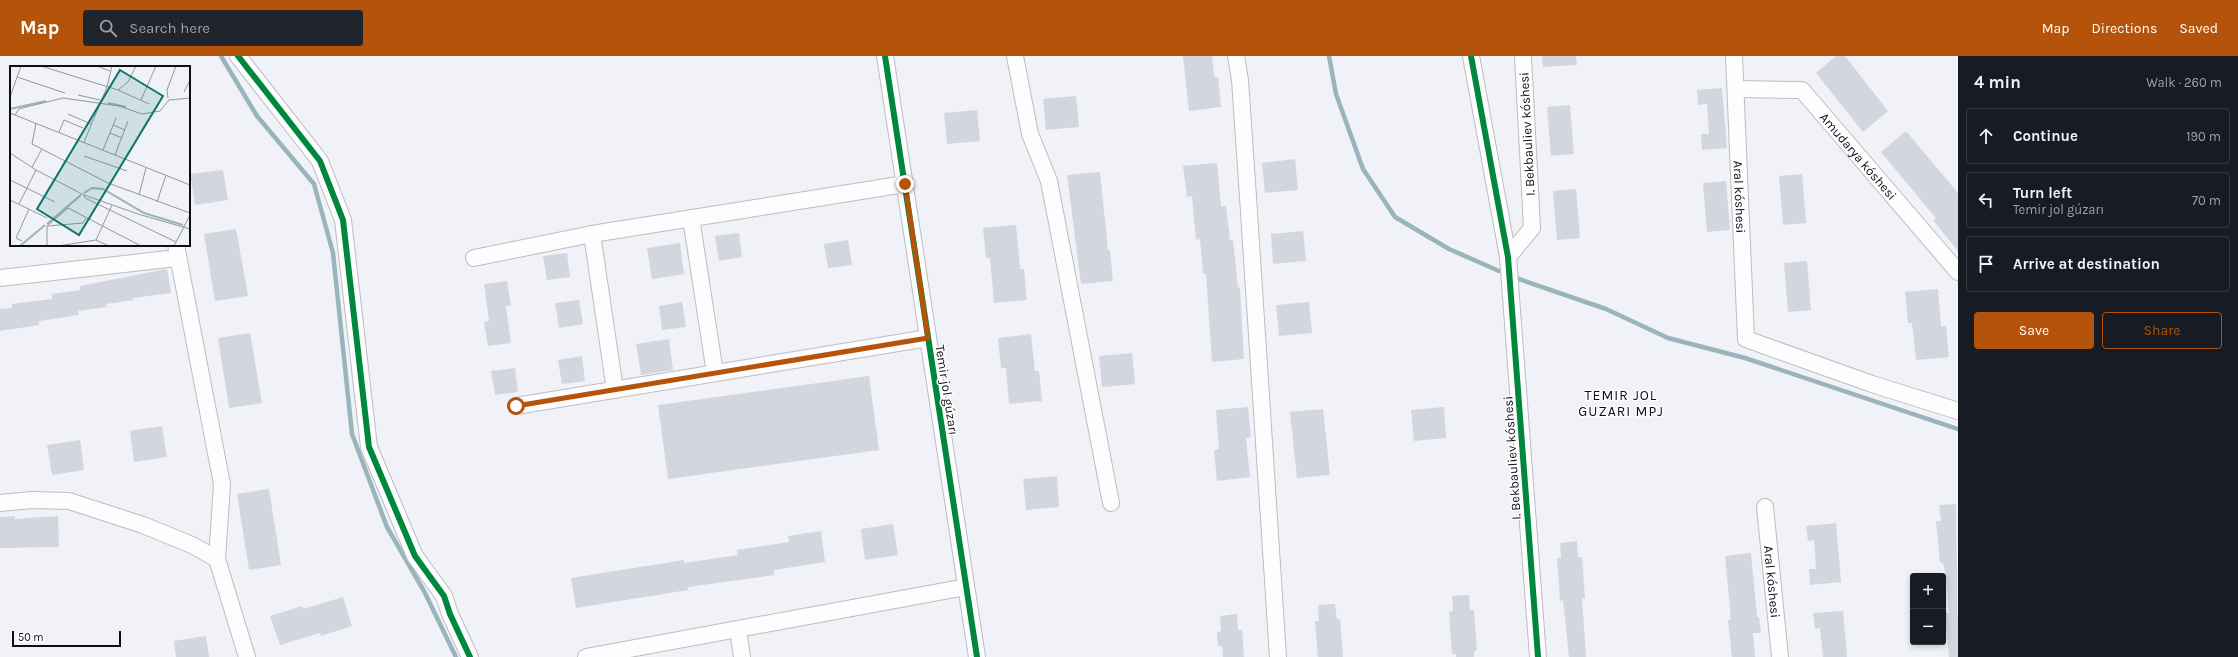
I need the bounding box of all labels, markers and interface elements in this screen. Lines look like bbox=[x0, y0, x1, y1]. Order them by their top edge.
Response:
search box bbox=[83, 10, 363, 46]
text: Map bbox=[20, 17, 59, 39]
icon: search bbox=[97, 17, 119, 39]
text: Search here bbox=[129, 19, 210, 37]
text: Map bbox=[2042, 20, 2070, 37]
text: Directions bbox=[2092, 20, 2157, 37]
text: Saved bbox=[2179, 20, 2218, 37]
inset map bbox=[10, 66, 190, 246]
street label: I. Bekbauliev kóshesi bbox=[1516, 72, 1538, 196]
text: 4 min bbox=[1974, 72, 2021, 92]
text: Walk · 260 m bbox=[2146, 75, 2222, 90]
street label: Amudarya kóshesi bbox=[1817, 109, 1900, 203]
icon: ahead bbox=[1975, 125, 1997, 147]
text: Continue bbox=[2013, 127, 2078, 145]
text: 190 m bbox=[2186, 129, 2221, 144]
street label: Aral kóshesi bbox=[1731, 160, 1749, 233]
route end bbox=[896, 175, 914, 193]
text: Turn left bbox=[2013, 184, 2072, 202]
icon: left bbox=[1975, 189, 1997, 211]
text: 70 m bbox=[2192, 193, 2221, 208]
text: Temir jol gúzarı bbox=[2013, 202, 2104, 217]
icon: arrive bbox=[1975, 253, 1997, 275]
text: Arrive at destination bbox=[2013, 255, 2160, 273]
button: Save bbox=[1974, 312, 2094, 349]
button: Share bbox=[2102, 312, 2222, 349]
street label: Temir jol gúzarı bbox=[932, 344, 962, 436]
district label: TEMIR JOL GUZARI MPJ bbox=[1578, 387, 1664, 420]
street label: I. Bekbauliev kóshesi bbox=[1500, 396, 1524, 520]
route start bbox=[507, 397, 525, 415]
street label: Aral kóshesi bbox=[1761, 545, 1784, 619]
map controls bbox=[1910, 573, 1946, 645]
button: + bbox=[1910, 573, 1946, 609]
button: − bbox=[1910, 609, 1946, 645]
scale bar bbox=[12, 629, 121, 648]
text: 50 m bbox=[18, 631, 44, 644]

